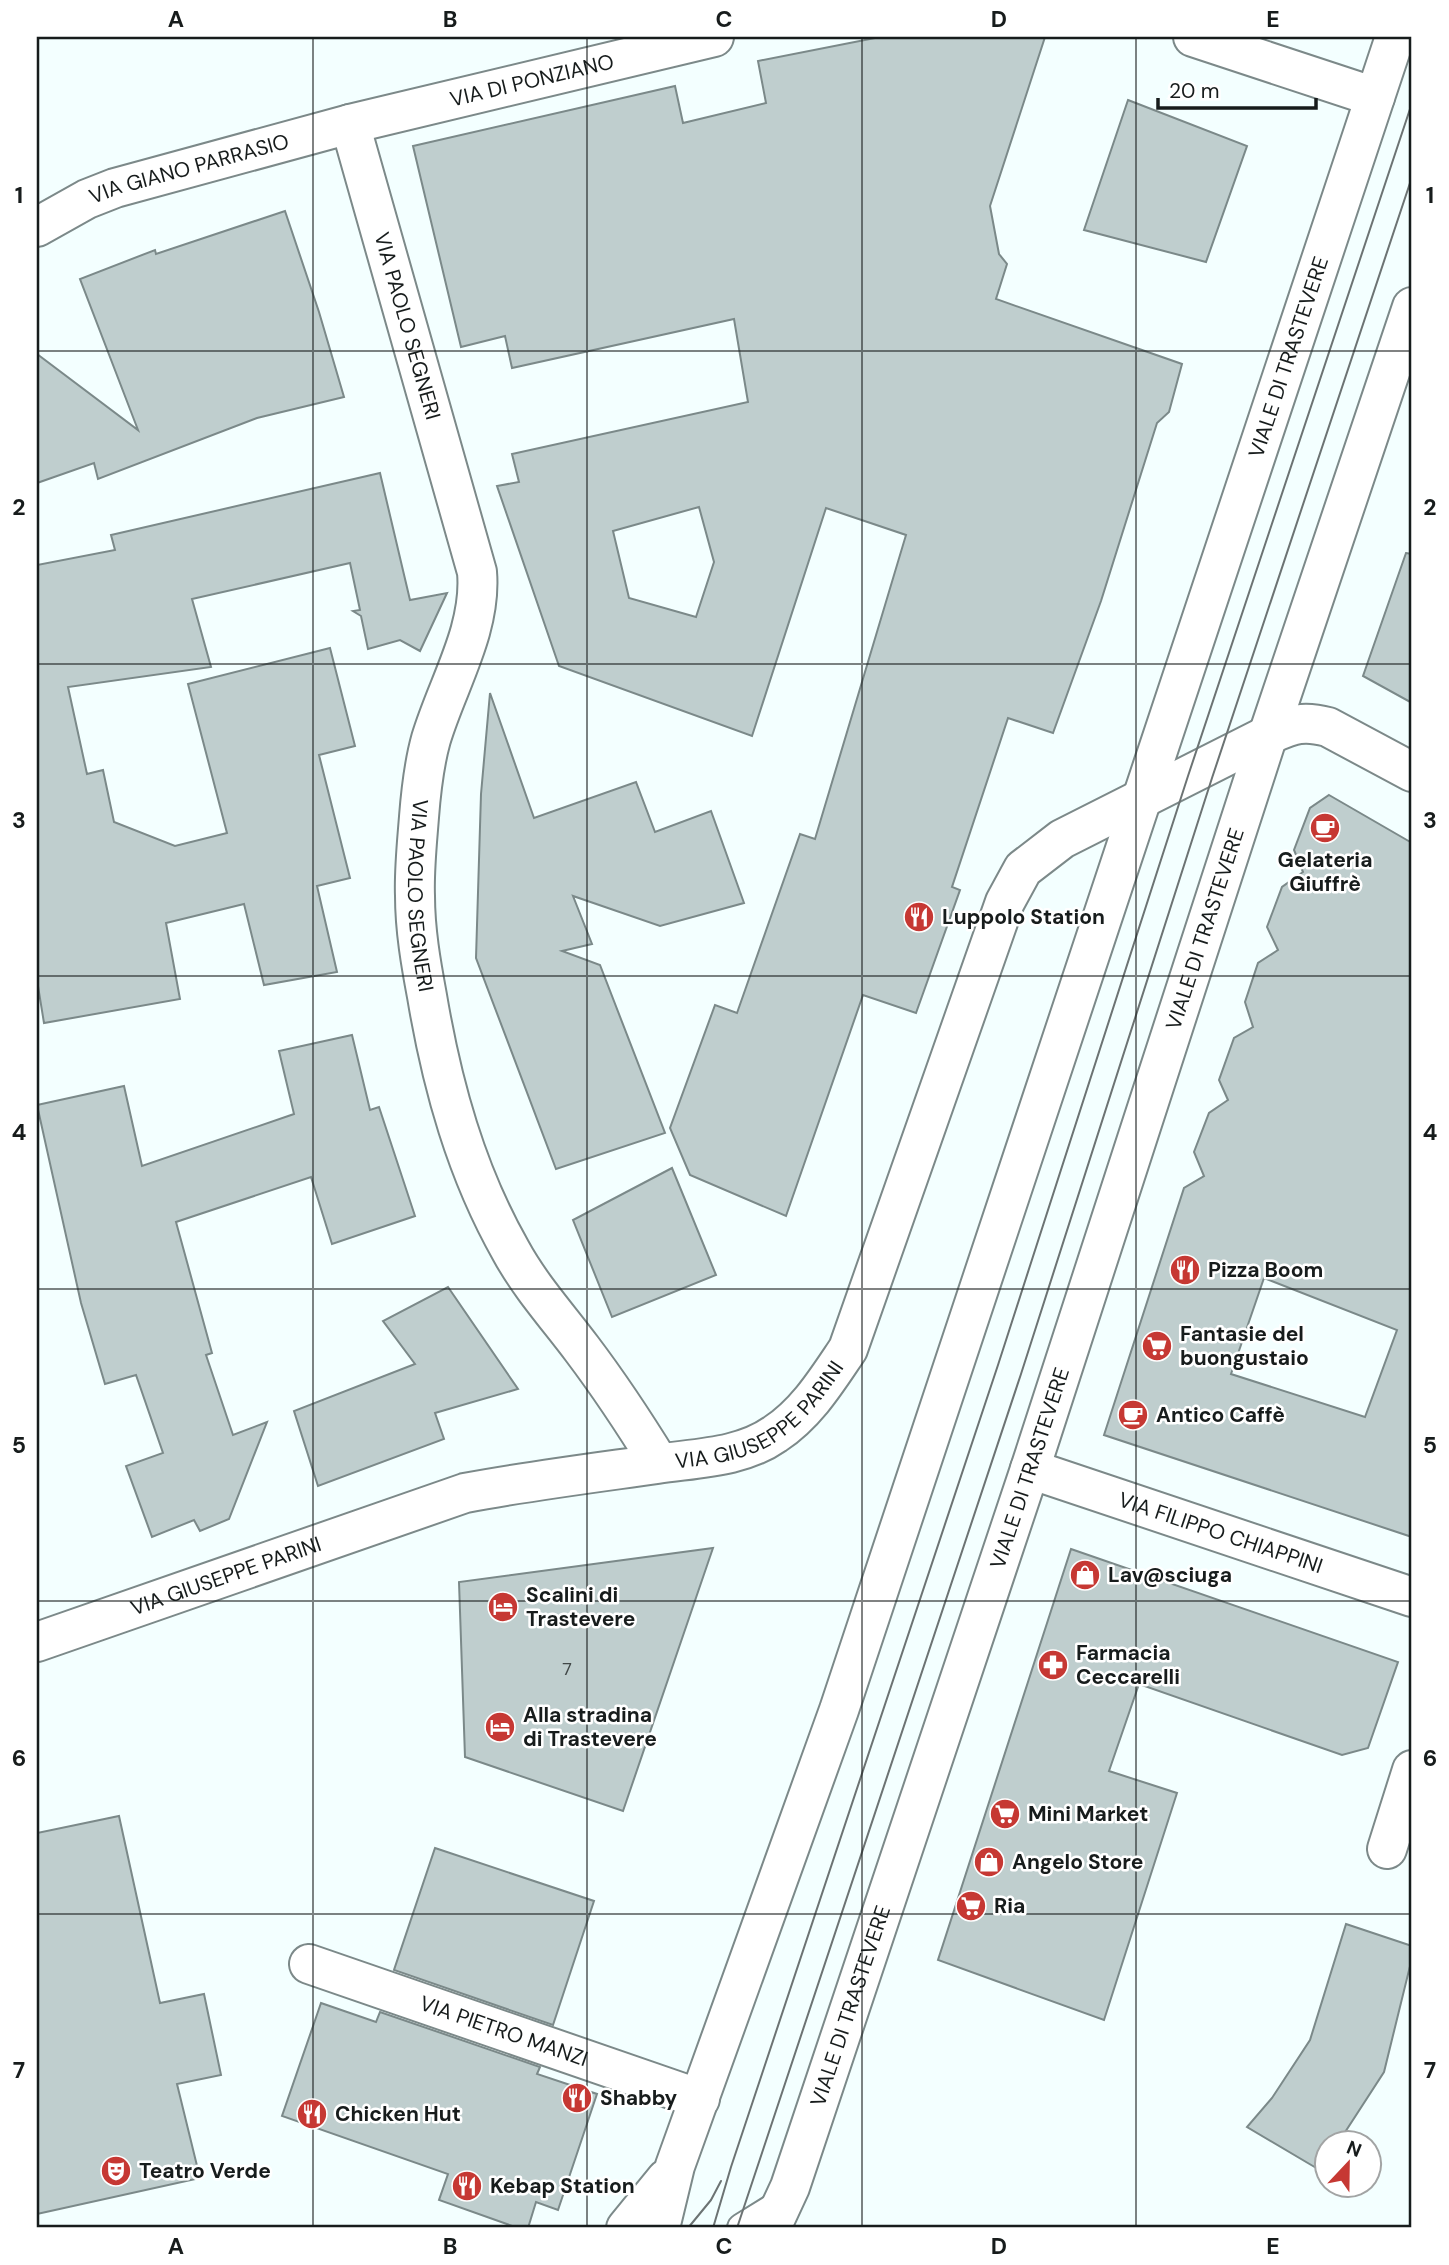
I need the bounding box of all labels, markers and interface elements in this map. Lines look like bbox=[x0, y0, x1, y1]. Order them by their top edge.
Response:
text: A bbox=[168, 4, 184, 34]
text: B bbox=[443, 4, 457, 34]
text: C bbox=[716, 4, 732, 34]
text: D bbox=[991, 4, 1007, 34]
text: E bbox=[1266, 4, 1280, 34]
street label: VIA DI PONZIANO bbox=[447, 47, 617, 114]
scale bar bbox=[1158, 66, 1316, 110]
text: 20 m bbox=[1169, 77, 1220, 105]
street label: VIA GIANO PARRASIO bbox=[85, 127, 292, 211]
text: 1 bbox=[15, 180, 23, 210]
text: 1 bbox=[1426, 180, 1434, 210]
street label: VIA PAOLO SEGNERI bbox=[367, 229, 447, 423]
street label: VIALE DI TRASTEVERE bbox=[1242, 253, 1335, 461]
text: 2 bbox=[12, 492, 26, 522]
text: 2 bbox=[1423, 492, 1437, 522]
street label: VIA PAOLO SEGNERI bbox=[401, 798, 440, 994]
text: 3 bbox=[12, 805, 26, 835]
text: 3 bbox=[1423, 805, 1437, 835]
cafe icon: Gelateria Giuffrè bbox=[1308, 811, 1342, 845]
street label: VIALE DI TRASTEVERE bbox=[1159, 825, 1251, 1033]
place label: Gelateria Giuffrè bbox=[1278, 846, 1372, 898]
restaurant icon: Luppolo Station bbox=[902, 900, 936, 934]
place label: Luppolo Station bbox=[942, 903, 1105, 931]
text: 4 bbox=[12, 1117, 27, 1147]
text: 4 bbox=[1423, 1117, 1438, 1147]
restaurant icon: Pizza Boom bbox=[1168, 1253, 1202, 1287]
place label: Pizza Boom bbox=[1208, 1256, 1323, 1284]
place label: Fantasie del buongustaio bbox=[1180, 1320, 1309, 1372]
supermarket icon: Fantasie del buongustaio bbox=[1140, 1329, 1174, 1363]
street label: VIA GIUSEPPE PARINI bbox=[674, 1355, 850, 1475]
street label: VIALE DI TRASTEVERE bbox=[984, 1364, 1076, 1573]
cafe icon: Antico Caffè bbox=[1116, 1398, 1150, 1432]
place label: Antico Caffè bbox=[1156, 1401, 1285, 1429]
text: 5 bbox=[12, 1430, 26, 1460]
text: 5 bbox=[1423, 1430, 1437, 1460]
street label: VIA FILIPPO CHIAPPINI bbox=[1115, 1486, 1326, 1580]
street label: VIA GIUSEPPE PARINI bbox=[127, 1530, 325, 1622]
shop icon: Lav@sciuga bbox=[1068, 1558, 1102, 1592]
place label: Lav@sciuga bbox=[1108, 1561, 1232, 1589]
place label: Scalini di Trastevere bbox=[526, 1581, 635, 1633]
hotel icon: Scalini di Trastevere bbox=[486, 1590, 520, 1624]
place label: Farmacia Ceccarelli bbox=[1076, 1639, 1180, 1691]
pharmacy icon: Farmacia Ceccarelli bbox=[1036, 1648, 1070, 1682]
house number: 7 bbox=[562, 1657, 572, 1681]
place label: Alla stradina di Trastevere bbox=[523, 1701, 657, 1753]
hotel icon: Alla stradina di Trastevere bbox=[483, 1710, 517, 1744]
text: 6 bbox=[12, 1743, 26, 1773]
text: 6 bbox=[1423, 1743, 1437, 1773]
supermarket icon: Mini Market bbox=[988, 1797, 1022, 1831]
place label: Mini Market bbox=[1028, 1800, 1148, 1828]
shop icon: Angelo Store bbox=[972, 1845, 1006, 1879]
place label: Angelo Store bbox=[1012, 1848, 1143, 1876]
supermarket icon: Ria bbox=[954, 1889, 988, 1923]
place label: Ria bbox=[994, 1892, 1025, 1920]
street label: VIALE DI TRASTEVERE bbox=[804, 1902, 897, 2110]
street label: VIA PIETRO MANZI bbox=[416, 1989, 592, 2073]
text: 7 bbox=[13, 2055, 25, 2085]
text: 7 bbox=[1424, 2055, 1436, 2085]
restaurant icon: Shabby bbox=[560, 2081, 594, 2115]
place label: Shabby bbox=[600, 2084, 678, 2112]
restaurant icon: Chicken Hut bbox=[295, 2097, 329, 2131]
place label: Chicken Hut bbox=[335, 2100, 461, 2128]
north arrow bbox=[1312, 2128, 1382, 2198]
text: N bbox=[1343, 2135, 1365, 2163]
theatre icon: Teatro Verde bbox=[99, 2154, 133, 2188]
place label: Teatro Verde bbox=[139, 2157, 271, 2185]
restaurant icon: Kebap Station bbox=[450, 2169, 484, 2203]
place label: Kebap Station bbox=[490, 2172, 635, 2200]
text: A bbox=[168, 2231, 184, 2261]
text: B bbox=[443, 2231, 457, 2261]
text: C bbox=[716, 2231, 732, 2261]
text: D bbox=[991, 2231, 1007, 2261]
text: E bbox=[1266, 2231, 1280, 2261]

